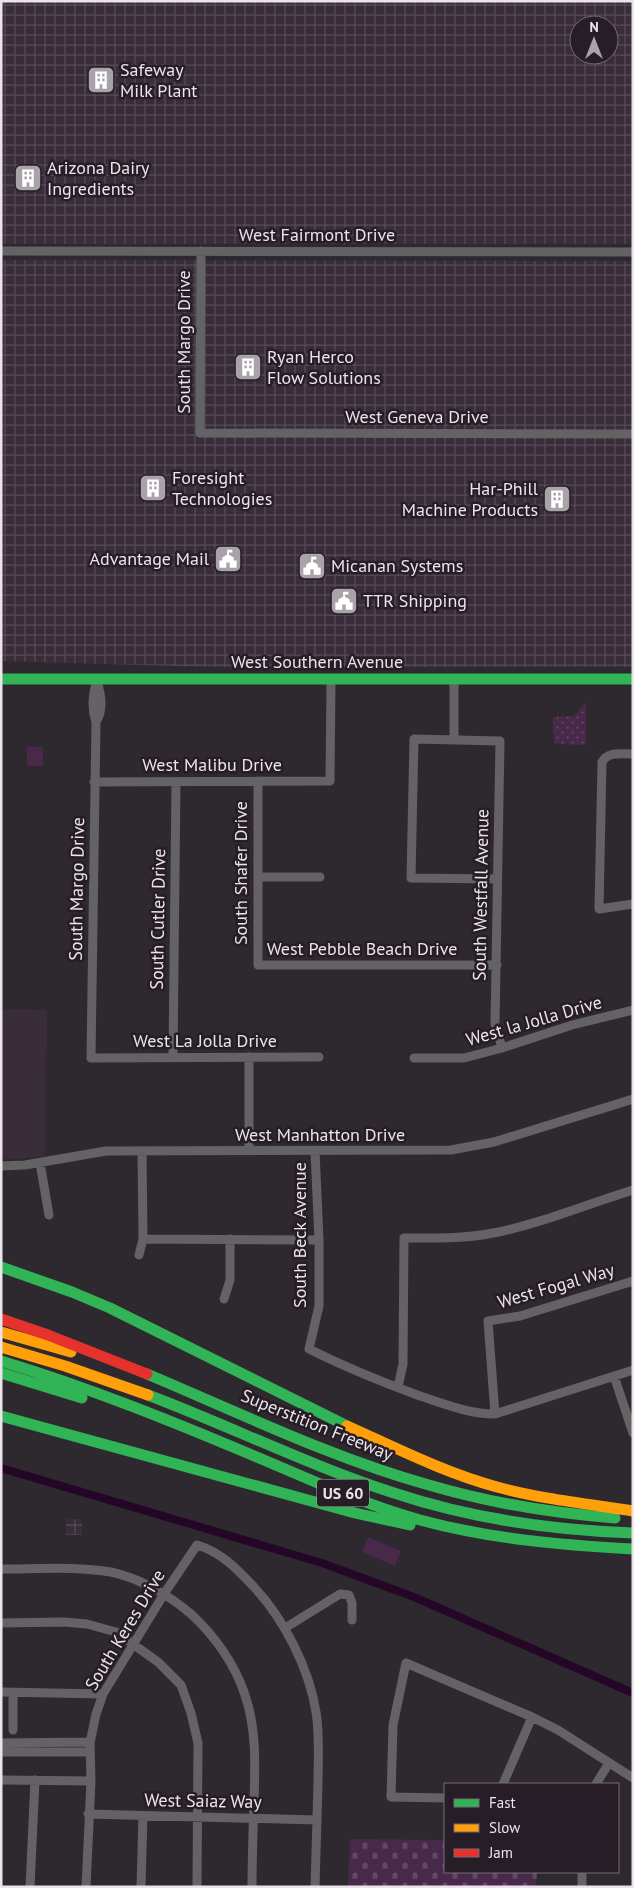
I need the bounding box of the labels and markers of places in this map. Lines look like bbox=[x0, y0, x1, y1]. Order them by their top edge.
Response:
place label: Safeway Milk Plant bbox=[120, 58, 197, 102]
building icon: Safeway Milk Plant bbox=[86, 65, 116, 95]
place label: Arizona Dairy Ingredients bbox=[47, 156, 150, 200]
building icon: Arizona Dairy Ingredients bbox=[13, 163, 43, 193]
place label: Ryan Herco Flow Solutions bbox=[267, 345, 381, 389]
building icon: Ryan Herco Flow Solutions bbox=[233, 352, 263, 382]
place label: Foresight Technologies bbox=[172, 466, 272, 510]
building icon: Foresight Technologies bbox=[138, 473, 168, 503]
place label: Har-Phill Machine Products bbox=[402, 477, 539, 521]
building icon: Har-Phill Machine Products bbox=[542, 484, 572, 514]
public building icon: Advantage Mail bbox=[213, 544, 243, 574]
place label: Advantage Mail bbox=[89, 547, 210, 570]
public building icon: Micanan Systems bbox=[297, 551, 327, 581]
place label: Micanan Systems bbox=[331, 554, 463, 577]
public building icon: TTR Shipping bbox=[329, 586, 359, 616]
place label: TTR Shipping bbox=[363, 589, 467, 612]

